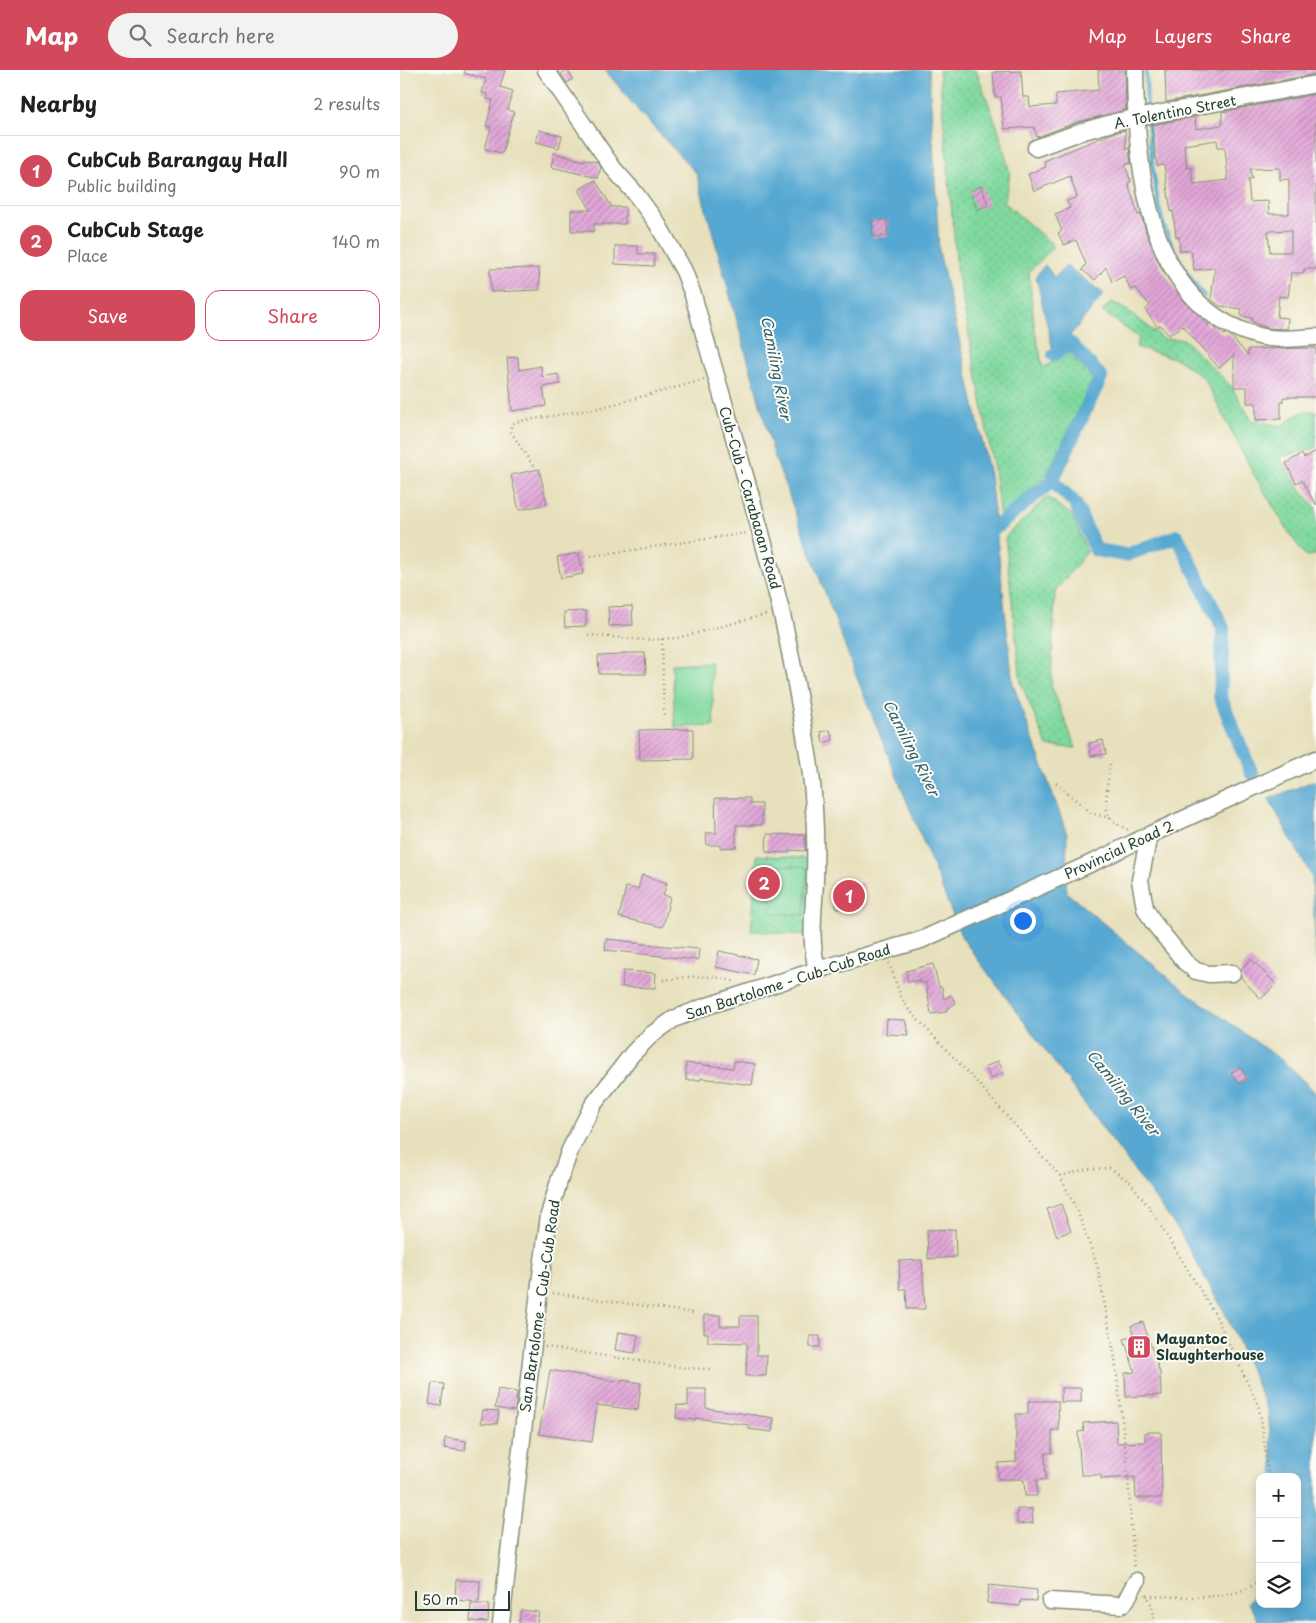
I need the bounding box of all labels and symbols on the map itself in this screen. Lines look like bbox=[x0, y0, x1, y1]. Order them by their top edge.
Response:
street label: A. Tolentino Street bbox=[1112, 89, 1238, 134]
water label: Camiling River bbox=[756, 314, 799, 424]
street label: Cub-Cub - Carabaoan Road bbox=[714, 404, 787, 592]
water label: Camiling River bbox=[878, 695, 947, 801]
street label: Provincial Road 2 bbox=[1061, 815, 1177, 884]
pin: 2 bbox=[748, 864, 780, 902]
pin: 1 bbox=[833, 877, 865, 915]
your location bbox=[1010, 908, 1036, 934]
street label: San Bartolome - Cub-Cub Road bbox=[683, 938, 893, 1025]
water label: Camiling River bbox=[1082, 1044, 1168, 1142]
street label: San Bartolome - Cub-Cub Road bbox=[514, 1198, 565, 1414]
place label: Mayantoc Slaughterhouse bbox=[1156, 1328, 1265, 1365]
building icon: Mayantoc Slaughterhouse bbox=[1126, 1334, 1152, 1360]
scale bar bbox=[415, 1588, 510, 1611]

